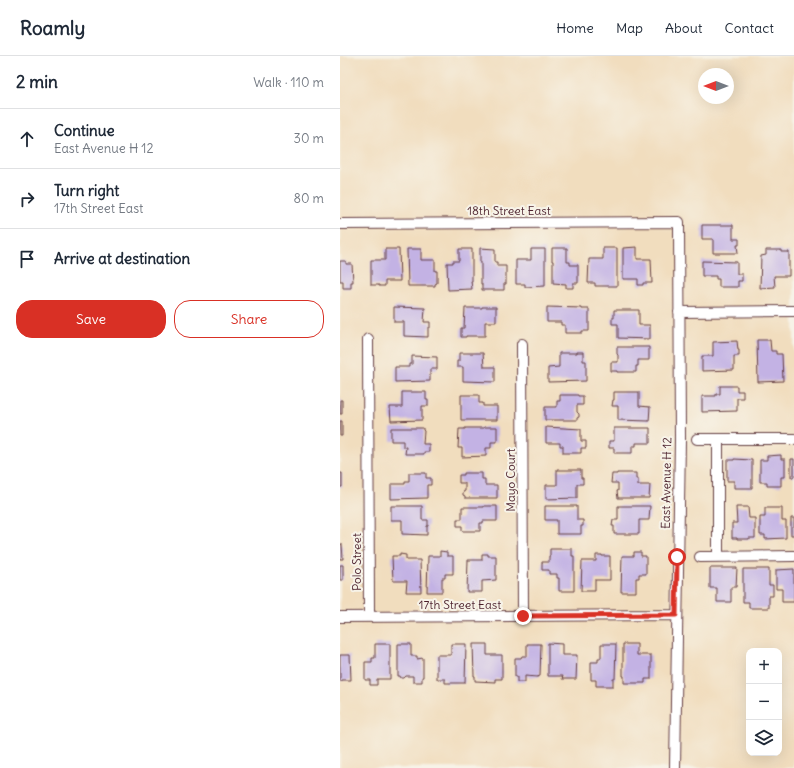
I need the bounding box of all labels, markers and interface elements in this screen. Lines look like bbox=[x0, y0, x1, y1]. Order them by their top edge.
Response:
text: Roamly bbox=[20, 16, 85, 40]
text: Home bbox=[556, 19, 594, 37]
text: Map bbox=[616, 19, 643, 37]
text: About bbox=[665, 19, 703, 37]
text: Contact bbox=[725, 19, 774, 37]
north arrow bbox=[698, 68, 734, 104]
text: 2 min bbox=[16, 71, 58, 93]
text: Walk · 110 m bbox=[253, 74, 324, 91]
text: Continue bbox=[54, 121, 115, 140]
icon: ahead bbox=[16, 128, 38, 150]
text: 30 m bbox=[294, 130, 324, 147]
text: East Avenue H 12 bbox=[54, 140, 154, 157]
text: Turn right bbox=[54, 181, 119, 200]
icon: right bbox=[16, 188, 38, 210]
text: 80 m bbox=[293, 190, 324, 207]
text: 17th Street East bbox=[54, 200, 143, 217]
street label: 18th Street East bbox=[467, 203, 551, 218]
icon: arrive bbox=[16, 248, 38, 270]
text: Arrive at destination bbox=[54, 249, 190, 268]
button: Save bbox=[16, 300, 166, 338]
button: Share bbox=[174, 300, 324, 338]
street label: East Avenue H 12 bbox=[658, 436, 674, 529]
street label: Mayo Court bbox=[503, 448, 518, 512]
street label: Polo Street bbox=[349, 533, 364, 591]
route start bbox=[668, 548, 686, 566]
street label: 17th Street East bbox=[419, 597, 501, 612]
route end bbox=[514, 607, 532, 625]
map controls bbox=[746, 648, 782, 756]
button: + bbox=[746, 648, 782, 684]
button: − bbox=[746, 684, 782, 720]
button: layers bbox=[746, 720, 782, 756]

